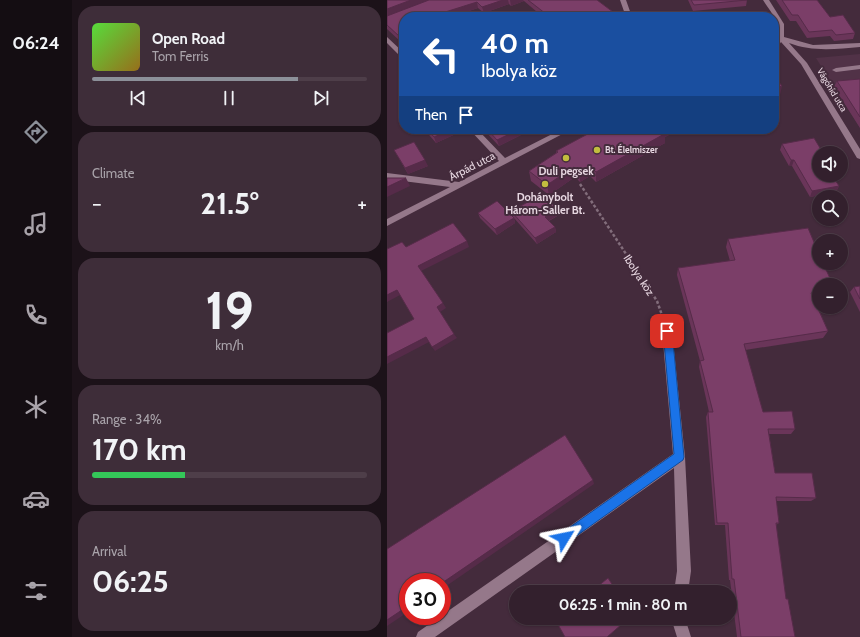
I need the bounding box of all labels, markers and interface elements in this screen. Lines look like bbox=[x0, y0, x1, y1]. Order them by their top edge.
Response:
text: 40 m bbox=[481, 26, 549, 60]
icon: left bbox=[415, 28, 467, 80]
text: Open Road bbox=[152, 30, 225, 48]
text: 06:24 bbox=[12, 32, 60, 54]
text: Tom Ferris bbox=[152, 48, 209, 64]
text: Ibolya köz bbox=[481, 60, 557, 82]
street label: Vágóhíd utca bbox=[815, 66, 850, 114]
icon: previous bbox=[127, 87, 149, 109]
icon: pause bbox=[218, 87, 240, 109]
icon: next bbox=[310, 87, 332, 109]
icon: arrive bbox=[455, 104, 477, 126]
text: Then bbox=[415, 106, 447, 124]
icon: directions bbox=[22, 118, 50, 146]
place label: Bt. Élelmiszer bbox=[605, 143, 658, 155]
marker: Bt. Élelmiszer bbox=[592, 145, 602, 155]
map controls bbox=[812, 146, 848, 314]
button: sound bbox=[812, 146, 848, 182]
street label: Árpád utca bbox=[447, 148, 498, 184]
marker: Duli pegsek bbox=[561, 153, 571, 163]
place label: Duli pegsek bbox=[538, 164, 594, 178]
text: Climate bbox=[92, 165, 134, 181]
marker: Dohánybolt Három-Saller Bt. bbox=[540, 179, 550, 189]
text: 21.5° bbox=[200, 185, 259, 222]
text: − bbox=[92, 190, 102, 217]
text: + bbox=[357, 190, 367, 217]
place label: Dohánybolt Három-Saller Bt. bbox=[505, 190, 585, 217]
button: search bbox=[812, 190, 848, 226]
icon: music bbox=[22, 210, 50, 238]
button: + bbox=[812, 234, 848, 270]
street label: Ibolya köz bbox=[620, 252, 658, 298]
button: − bbox=[812, 278, 848, 314]
text: 19 bbox=[205, 279, 254, 342]
icon: phone bbox=[22, 301, 50, 329]
pin bbox=[650, 314, 684, 348]
icon: arrive bbox=[656, 320, 678, 342]
text: km/h bbox=[215, 337, 244, 353]
icon: climate bbox=[22, 393, 50, 421]
text: Range · 34% bbox=[92, 411, 162, 427]
text: 170 km bbox=[92, 431, 187, 468]
icon: car bbox=[22, 485, 50, 513]
position arrow bbox=[543, 517, 585, 559]
text: Arrival bbox=[92, 543, 127, 559]
text: 06:25 bbox=[92, 563, 169, 600]
speed limit sign: 30 bbox=[399, 573, 451, 625]
icon: filters bbox=[22, 577, 50, 605]
text: 06:25 · 1 min · 80 m bbox=[559, 596, 687, 614]

